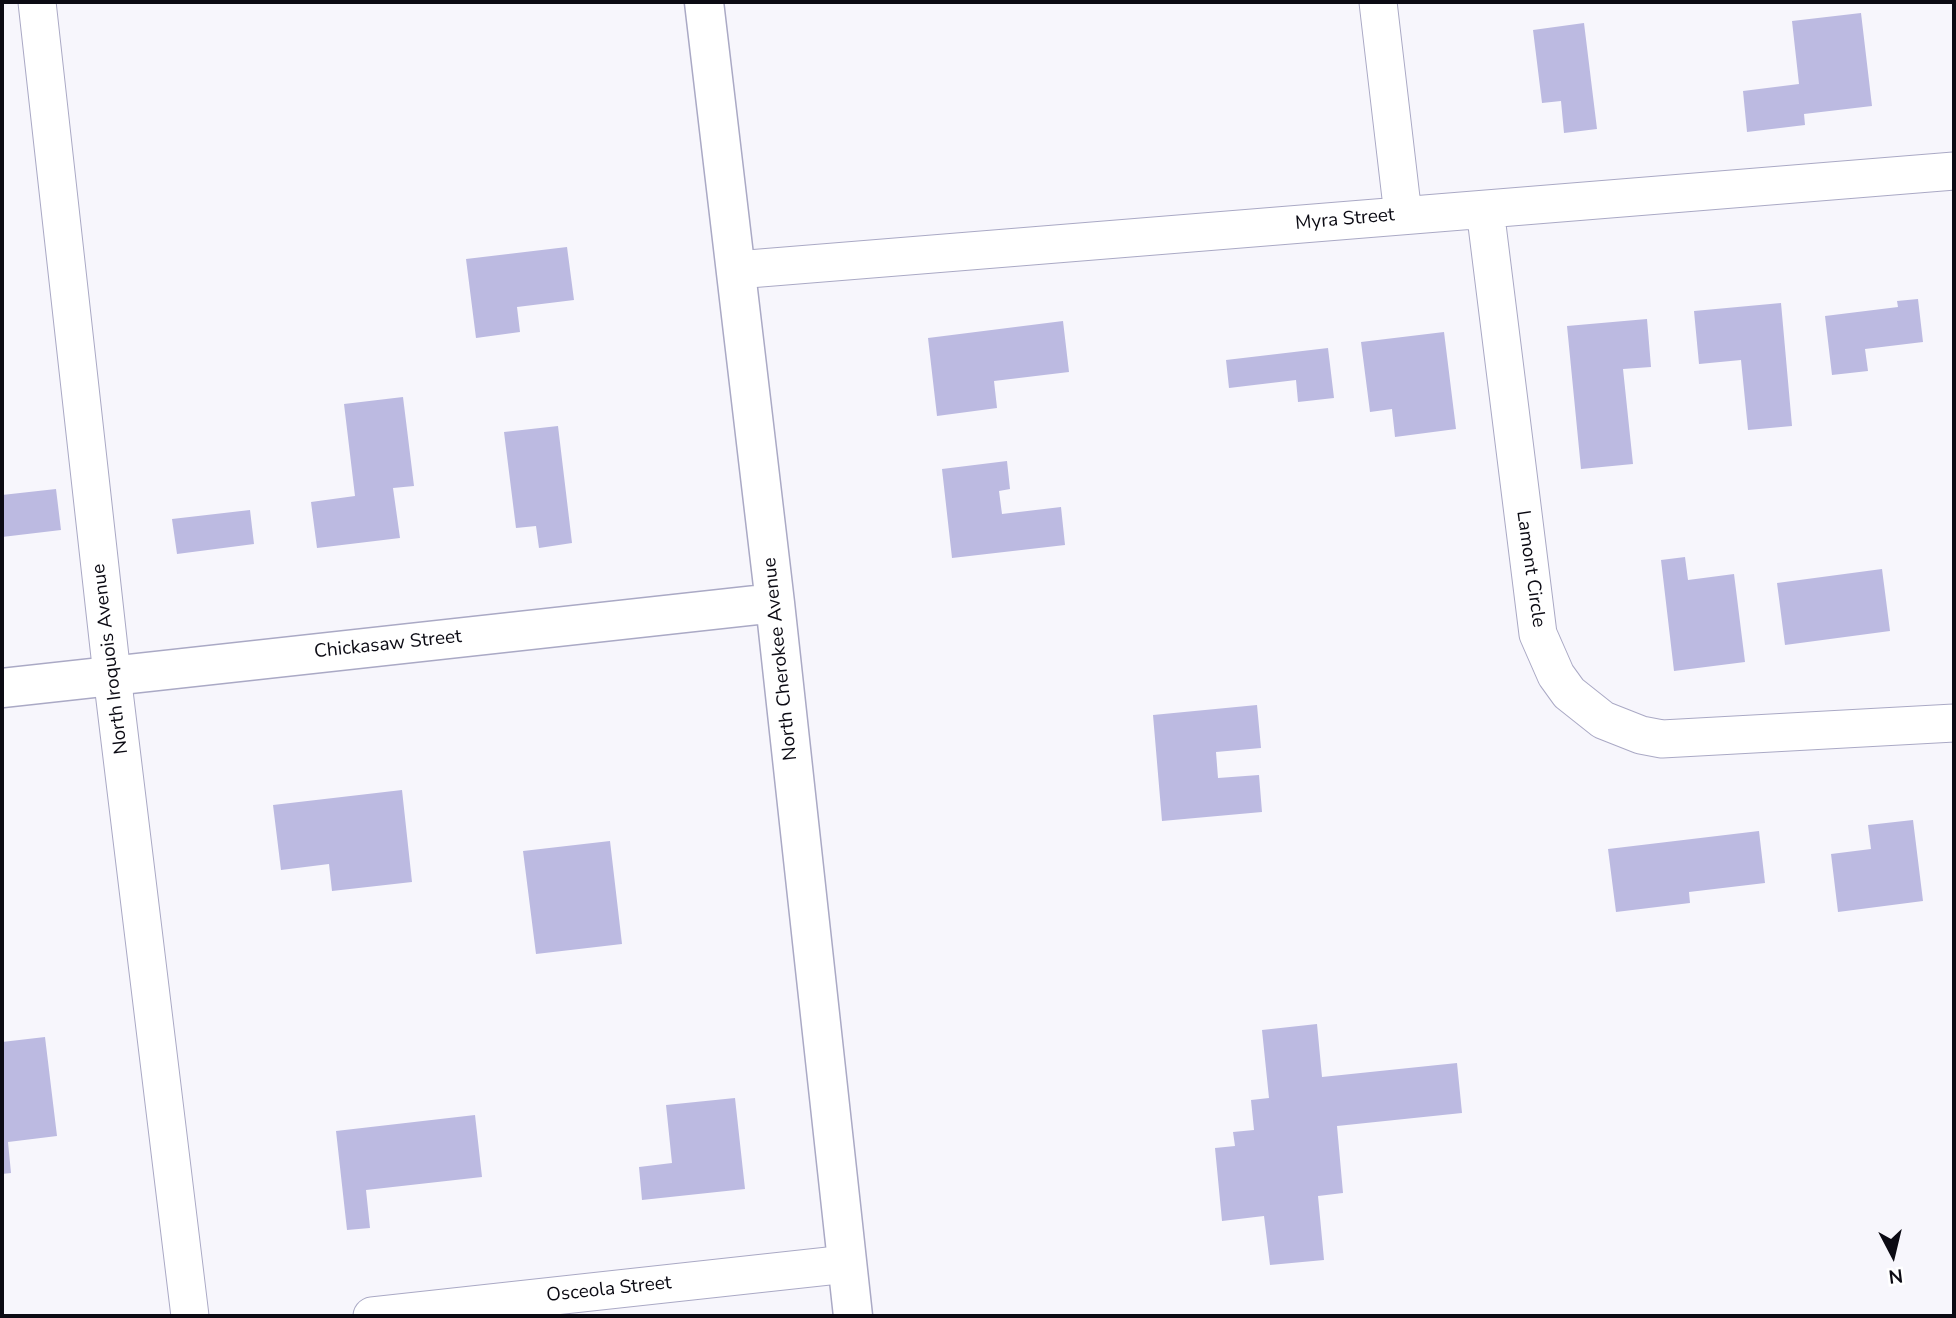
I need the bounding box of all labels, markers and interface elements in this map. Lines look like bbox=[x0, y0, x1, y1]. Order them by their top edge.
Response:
street label: Myra Street bbox=[1294, 204, 1396, 236]
street label: Lamont Circle bbox=[1511, 509, 1549, 629]
street label: North Cherokee Avenue bbox=[759, 556, 803, 762]
street label: North Iroquois Avenue bbox=[88, 562, 134, 756]
street label: Chickasaw Street bbox=[313, 626, 463, 664]
north arrow bbox=[1858, 1220, 1928, 1290]
text: N bbox=[1887, 1262, 1904, 1290]
street label: Osceola Street bbox=[545, 1272, 673, 1308]

